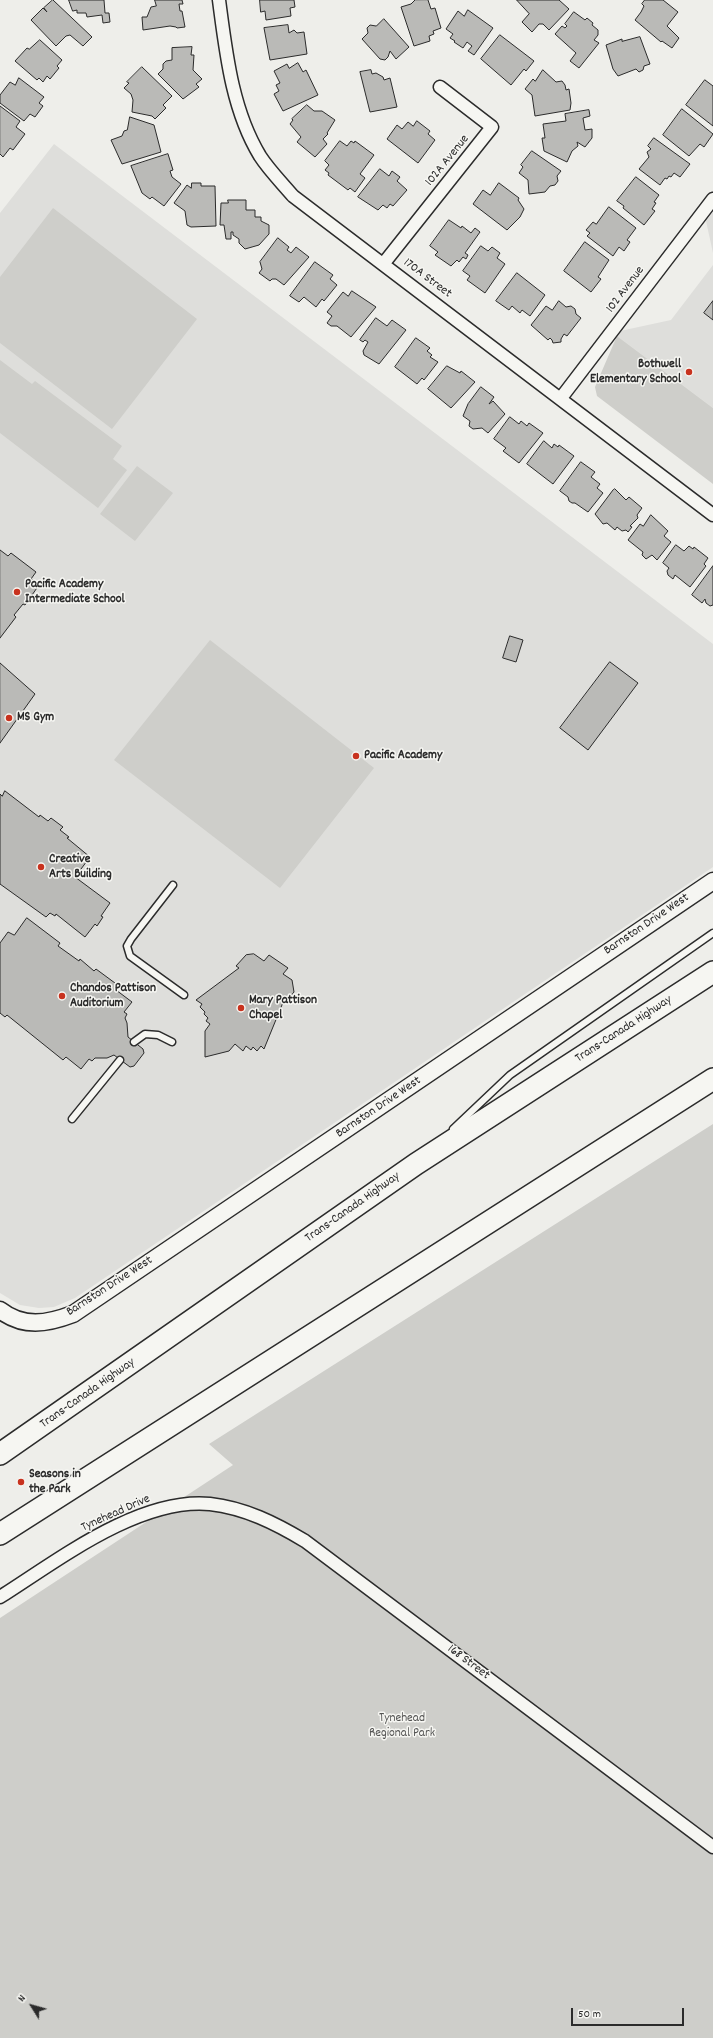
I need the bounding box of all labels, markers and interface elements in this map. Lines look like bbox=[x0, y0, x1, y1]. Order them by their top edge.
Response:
street label: 102A Avenue bbox=[423, 132, 473, 190]
street label: 170A Street bbox=[400, 256, 454, 302]
street label: 102 Avenue bbox=[603, 264, 649, 316]
place label: Bothwell Elementary School bbox=[590, 357, 681, 388]
marker: Bothwell Elementary School bbox=[684, 367, 694, 377]
place label: Pacific Academy Intermediate School bbox=[25, 577, 125, 608]
marker: Pacific Academy Intermediate School bbox=[12, 587, 22, 597]
place label: MS Gym bbox=[17, 710, 54, 726]
marker: MS Gym bbox=[4, 713, 14, 723]
place label: Pacific Academy bbox=[364, 748, 442, 764]
marker: Pacific Academy bbox=[351, 751, 361, 761]
place label: Creative Arts Building bbox=[49, 852, 112, 883]
marker: Creative Arts Building bbox=[36, 862, 46, 872]
street label: Barnston Drive West bbox=[601, 891, 693, 959]
place label: Chandos Pattison Auditorium bbox=[70, 981, 156, 1012]
marker: Chandos Pattison Auditorium bbox=[57, 991, 67, 1001]
place label: Mary Pattison Chapel bbox=[249, 993, 317, 1024]
street label: Trans-Canada Highway bbox=[573, 993, 675, 1067]
marker: Mary Pattison Chapel bbox=[236, 1003, 246, 1013]
street label: Barnston Drive West bbox=[333, 1074, 425, 1142]
street label: Trans-Canada Highway bbox=[303, 1169, 403, 1247]
street label: Barnston Drive West bbox=[64, 1253, 156, 1321]
street label: Trans-Canada Highway bbox=[38, 1355, 138, 1433]
place label: Seasons in the Park bbox=[29, 1467, 81, 1498]
marker: Seasons in the Park bbox=[16, 1477, 26, 1487]
street label: Tynehead Drive bbox=[79, 1492, 153, 1536]
street label: 168 Street bbox=[444, 1642, 492, 1684]
park label: Tynehead Regional Park bbox=[369, 1711, 435, 1742]
north arrow bbox=[12, 1986, 52, 2026]
text: N bbox=[14, 1992, 30, 2006]
scale bar bbox=[573, 2000, 686, 2026]
text: 50 m bbox=[578, 2006, 601, 2023]

